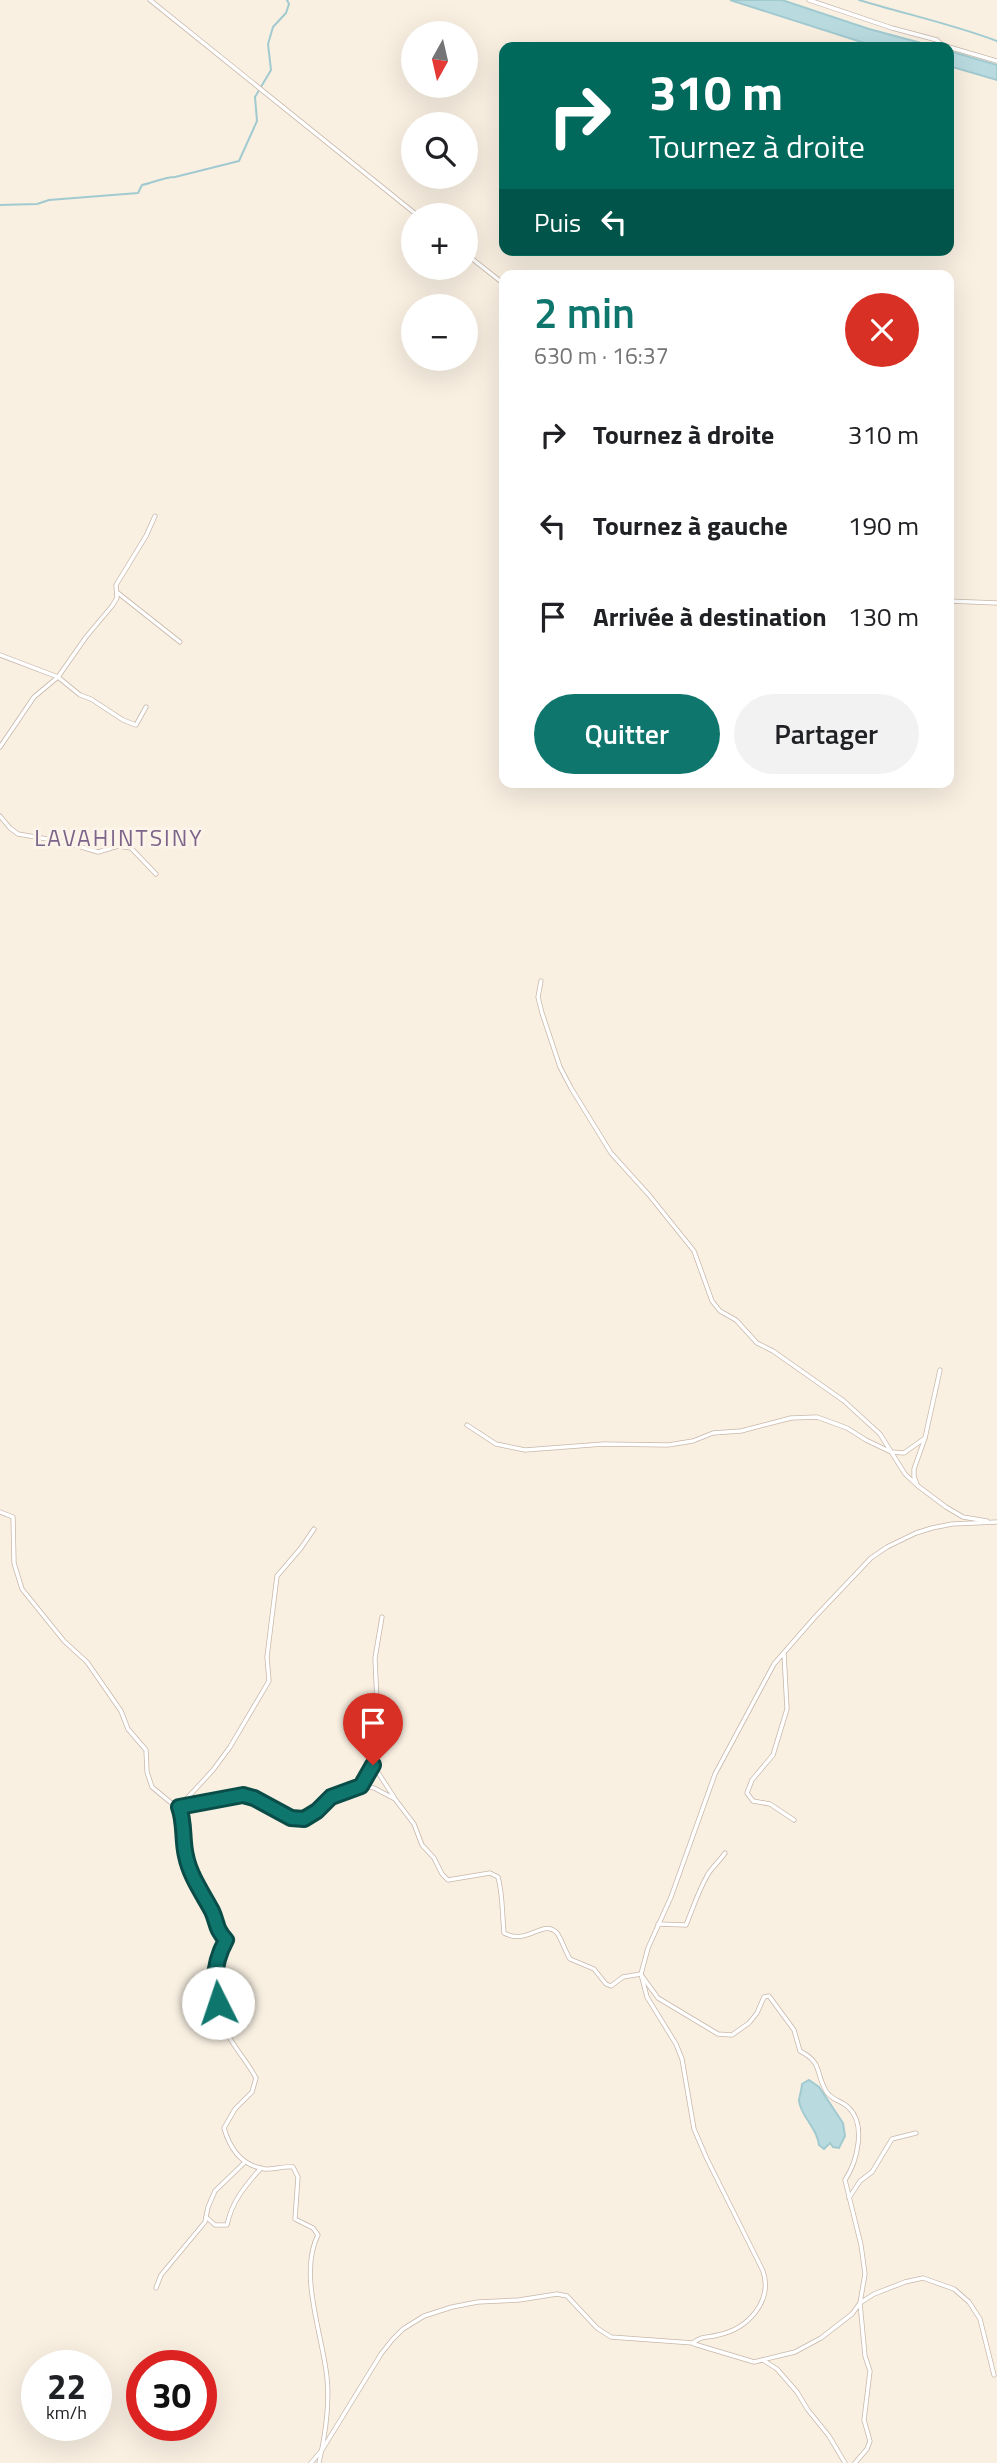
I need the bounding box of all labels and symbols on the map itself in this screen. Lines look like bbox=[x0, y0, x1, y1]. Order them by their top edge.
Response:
north arrow bbox=[401, 21, 478, 98]
district label: LAVAHINTSINY bbox=[34, 820, 204, 855]
pin bbox=[343, 1693, 403, 1765]
position arrow bbox=[181, 1966, 255, 2040]
speed limit sign: 30 bbox=[126, 2350, 217, 2441]

